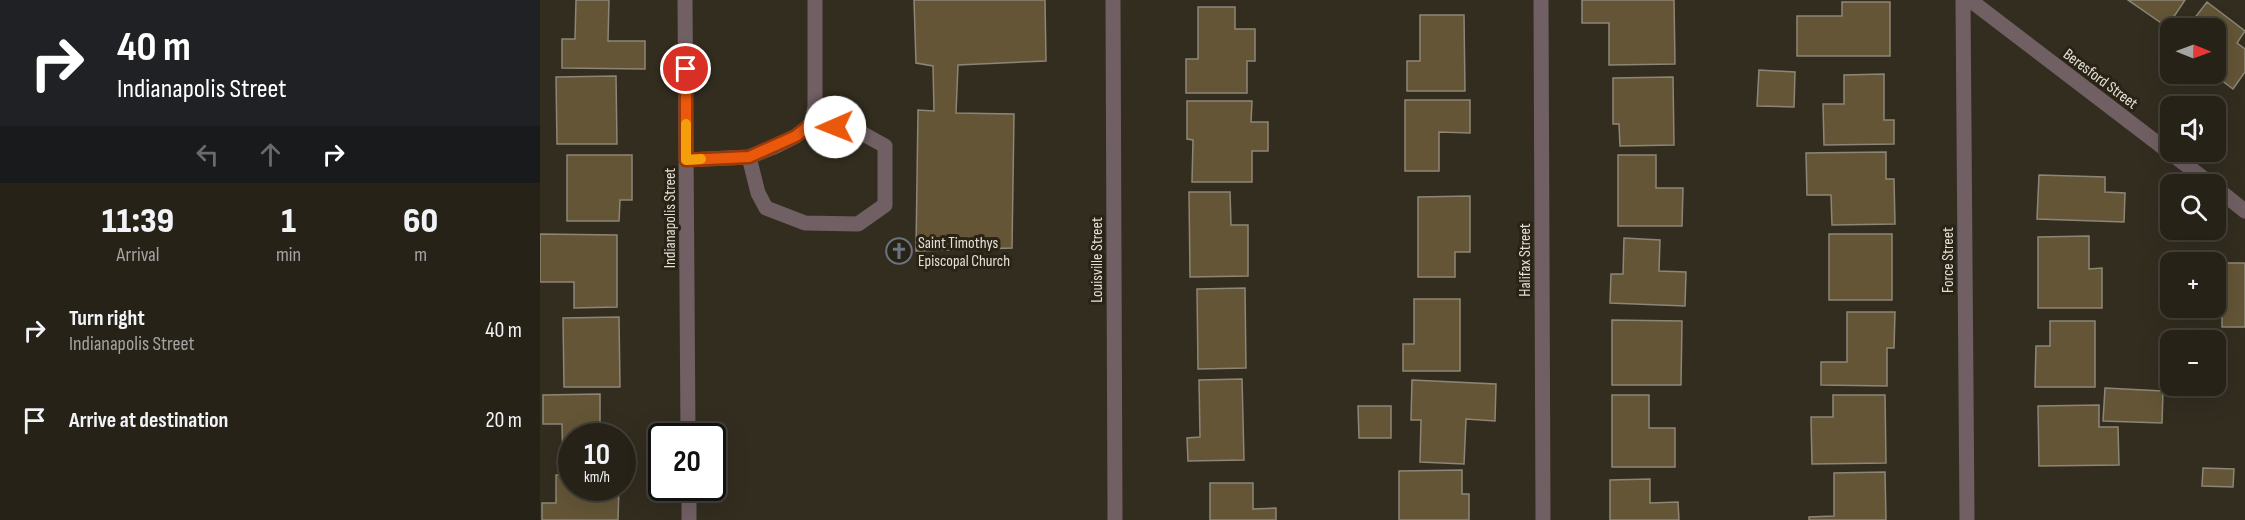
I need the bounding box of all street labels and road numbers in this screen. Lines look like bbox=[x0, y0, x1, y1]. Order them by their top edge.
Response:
street label: Beresford Street bbox=[2059, 45, 2141, 113]
street label: Indianapolis Street bbox=[661, 168, 680, 268]
street label: Louisville Street bbox=[1088, 217, 1107, 303]
street label: Halifax Street bbox=[1516, 223, 1535, 297]
street label: Force Street bbox=[1939, 227, 1958, 293]

